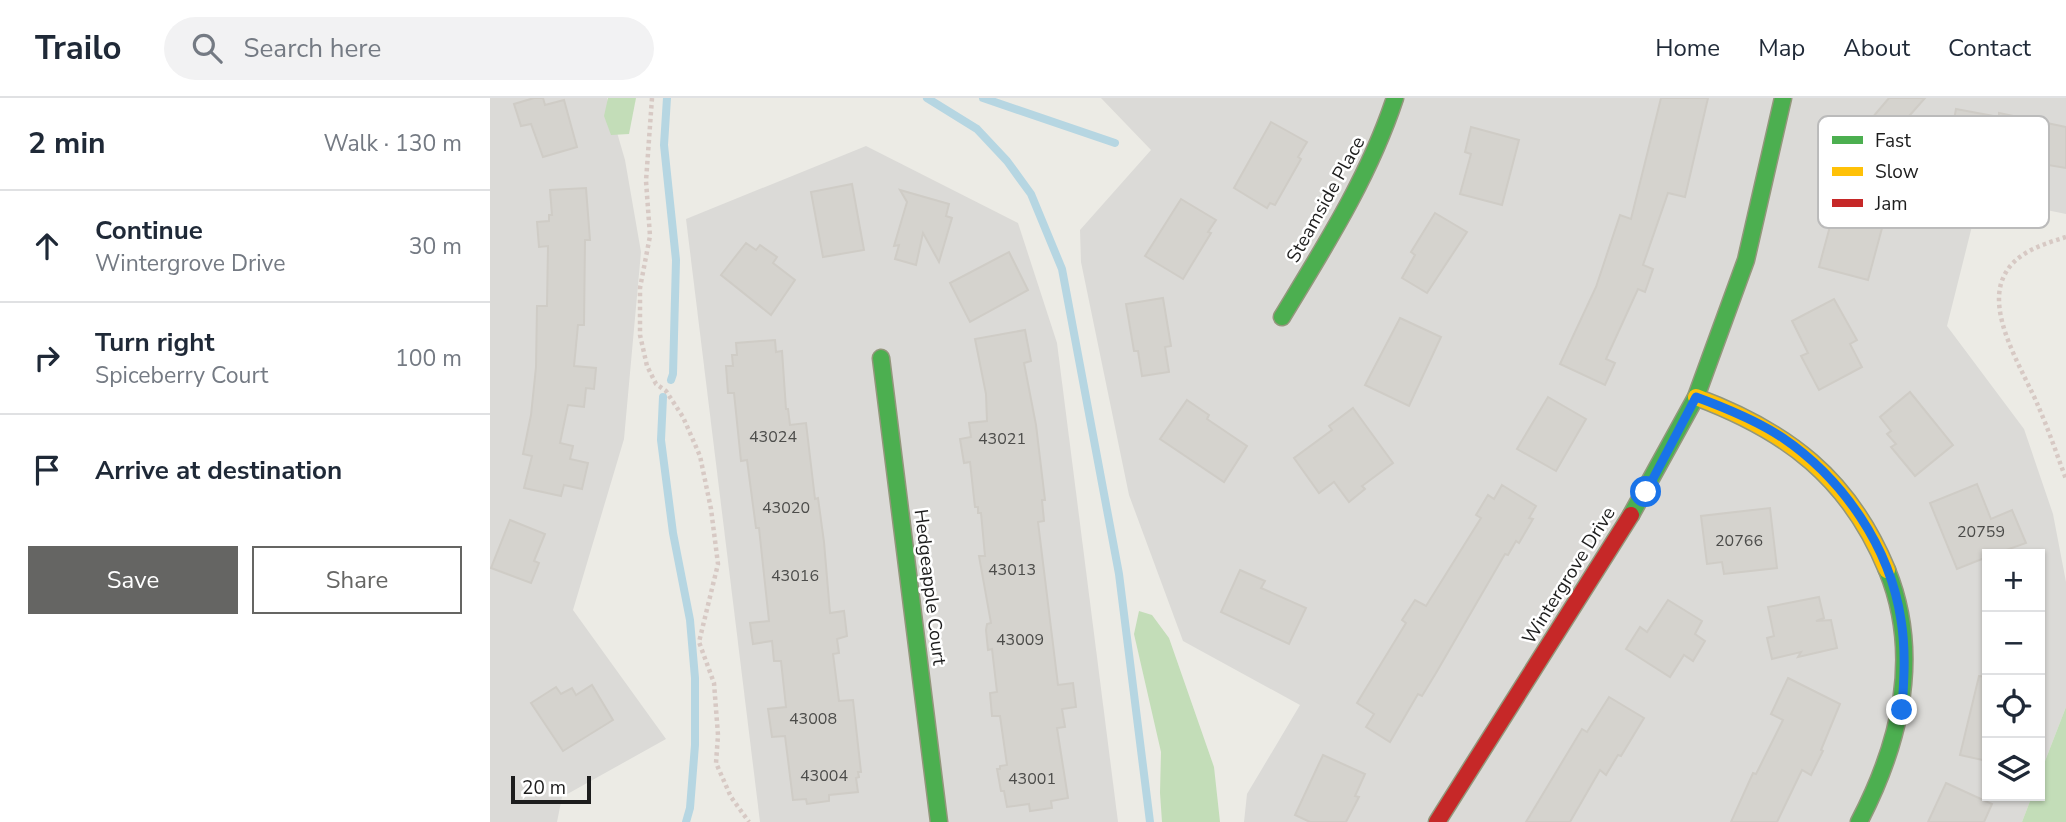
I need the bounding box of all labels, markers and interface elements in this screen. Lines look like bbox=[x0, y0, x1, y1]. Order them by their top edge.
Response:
search box bbox=[164, 17, 654, 80]
text: Trailo bbox=[35, 26, 122, 71]
icon: search bbox=[188, 29, 226, 67]
text: Search here bbox=[244, 31, 381, 66]
text: Home bbox=[1655, 32, 1720, 64]
text: Map bbox=[1758, 32, 1805, 64]
text: About bbox=[1843, 32, 1910, 64]
text: Contact bbox=[1948, 32, 2031, 64]
legend bbox=[1818, 116, 2049, 228]
text: 2 min bbox=[28, 123, 106, 164]
text: Walk · 130 m bbox=[323, 128, 462, 159]
text: Fast bbox=[1875, 128, 1911, 154]
street label: Steamside Place bbox=[1280, 132, 1371, 267]
text: Slow bbox=[1875, 159, 1919, 185]
text: Jam bbox=[1874, 191, 1908, 217]
text: Continue bbox=[95, 213, 203, 248]
icon: ahead bbox=[28, 227, 66, 265]
text: 30 m bbox=[409, 231, 462, 262]
text: Wintergrove Drive bbox=[95, 248, 286, 279]
text: Turn right bbox=[95, 325, 214, 360]
icon: right bbox=[28, 339, 66, 377]
text: 100 m bbox=[395, 343, 462, 374]
text: Spiceberry Court bbox=[95, 360, 268, 391]
house number: 43024 bbox=[749, 426, 797, 448]
house number: 43021 bbox=[978, 428, 1026, 450]
icon: arrive bbox=[28, 451, 66, 489]
text: Arrive at destination bbox=[95, 453, 342, 488]
route start bbox=[1630, 476, 1661, 507]
house number: 43020 bbox=[762, 497, 810, 519]
street label: Wintergrove Drive bbox=[1516, 502, 1622, 649]
street label: Hedgeapple Court bbox=[908, 508, 953, 667]
house number: 20759 bbox=[1957, 521, 2005, 543]
house number: 20766 bbox=[1715, 530, 1763, 552]
button: Save bbox=[28, 546, 238, 614]
button: Share bbox=[252, 546, 462, 614]
map controls bbox=[1982, 549, 2045, 801]
button: + bbox=[1982, 549, 2045, 612]
house number: 43013 bbox=[988, 559, 1036, 581]
house number: 43016 bbox=[771, 565, 819, 587]
button: − bbox=[1982, 612, 2045, 675]
house number: 43009 bbox=[996, 629, 1044, 651]
button: locate bbox=[1982, 675, 2045, 738]
route end bbox=[1886, 694, 1917, 725]
house number: 43008 bbox=[789, 708, 837, 730]
button: layers bbox=[1982, 738, 2045, 801]
house number: 43004 bbox=[800, 765, 848, 787]
house number: 43001 bbox=[1008, 768, 1056, 790]
scale bar bbox=[511, 773, 592, 805]
text: 20 m bbox=[522, 775, 566, 801]

